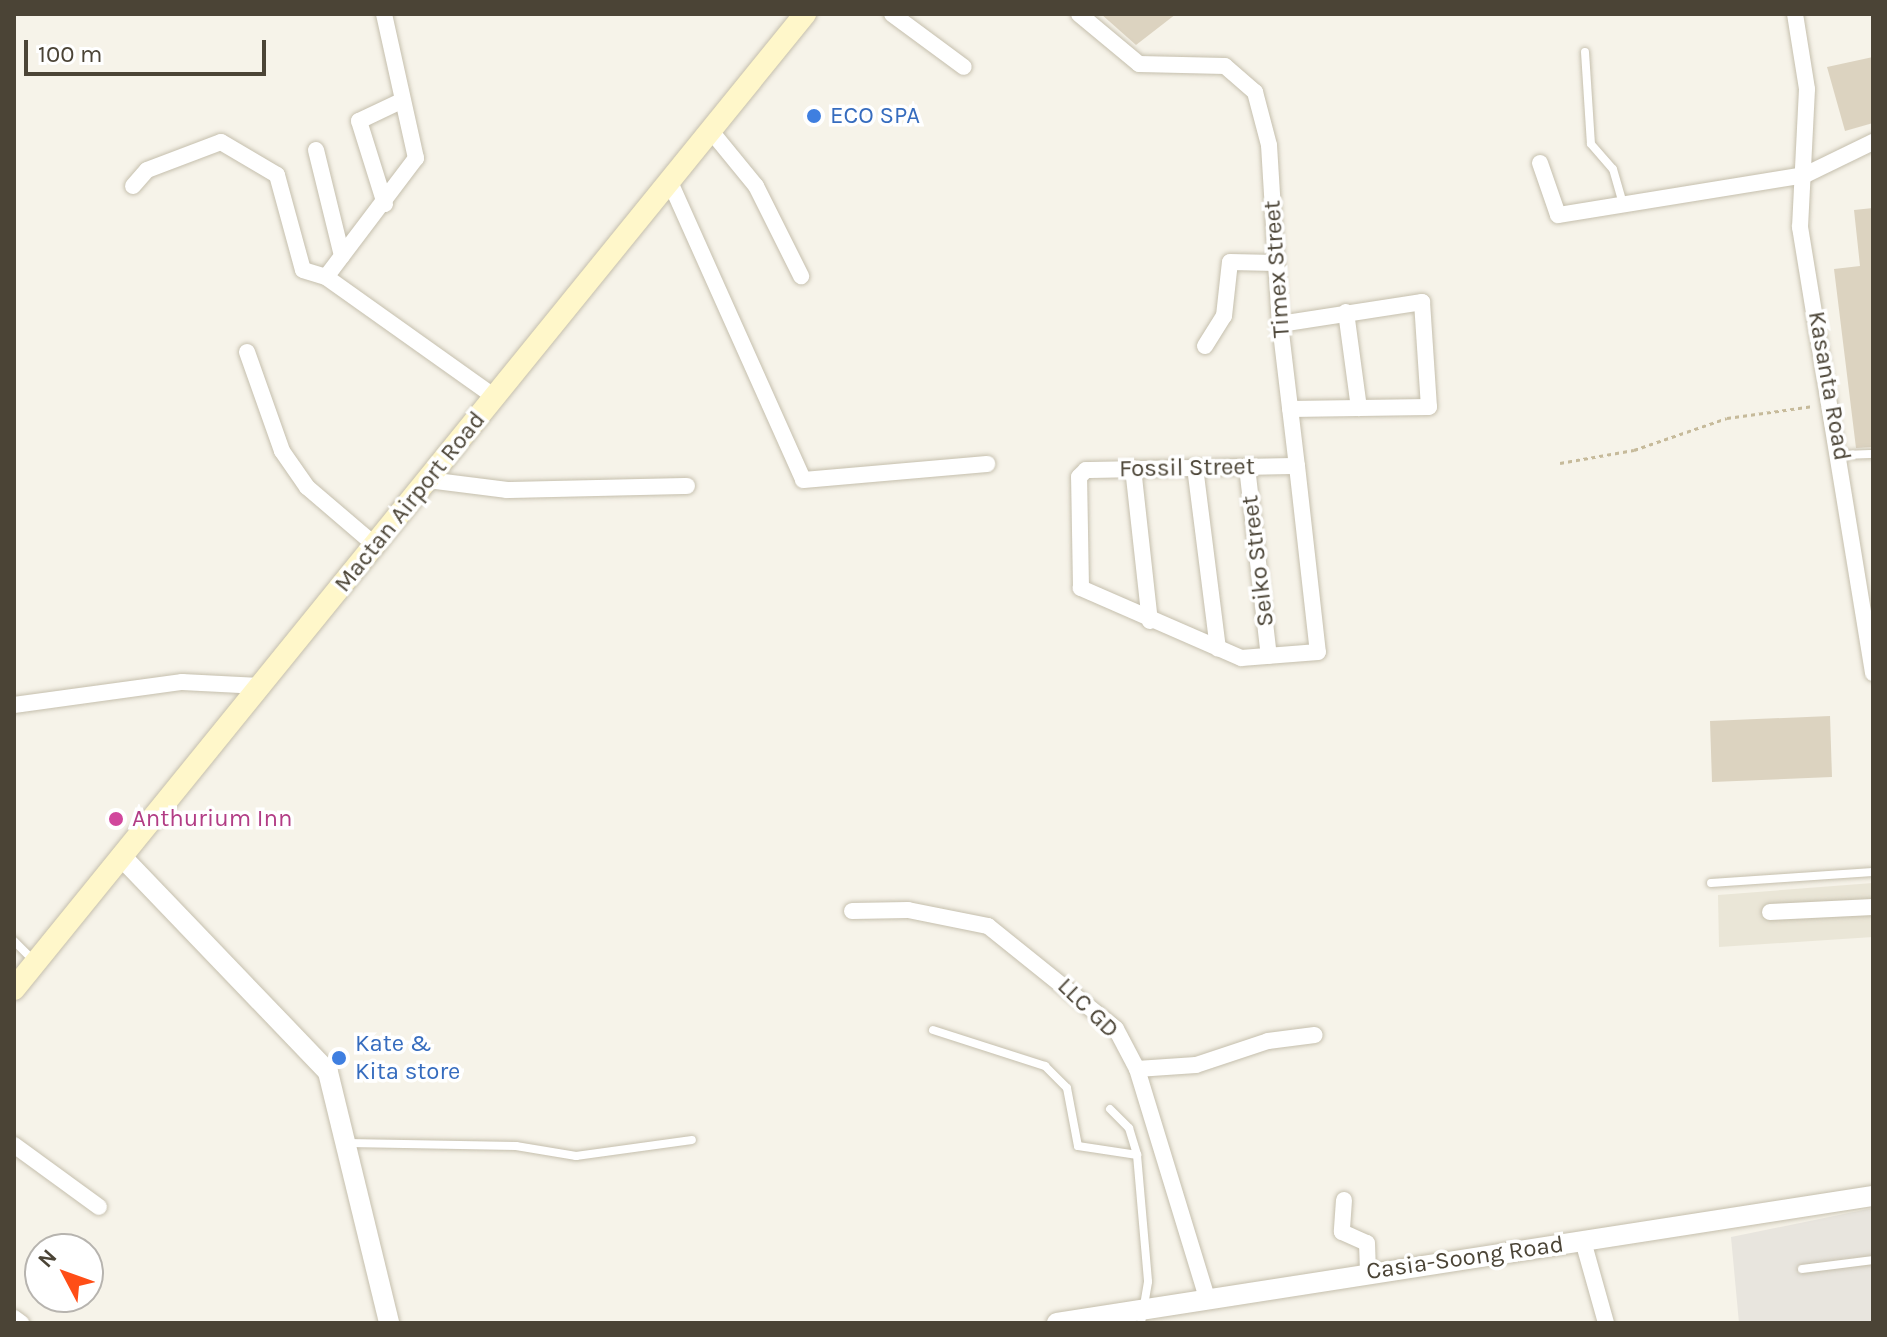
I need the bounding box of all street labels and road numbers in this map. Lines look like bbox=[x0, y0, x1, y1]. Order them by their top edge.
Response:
street label: Timex Street bbox=[1258, 199, 1296, 339]
street label: Kasanta Road bbox=[1802, 309, 1856, 463]
street label: Mactan Airport Road bbox=[328, 406, 492, 598]
street label: Fossil Street bbox=[1119, 452, 1255, 484]
street label: Seiko Street bbox=[1236, 494, 1280, 628]
street label: LLC GD bbox=[1051, 972, 1125, 1044]
street label: Casia-Soong Road bbox=[1364, 1230, 1566, 1286]

